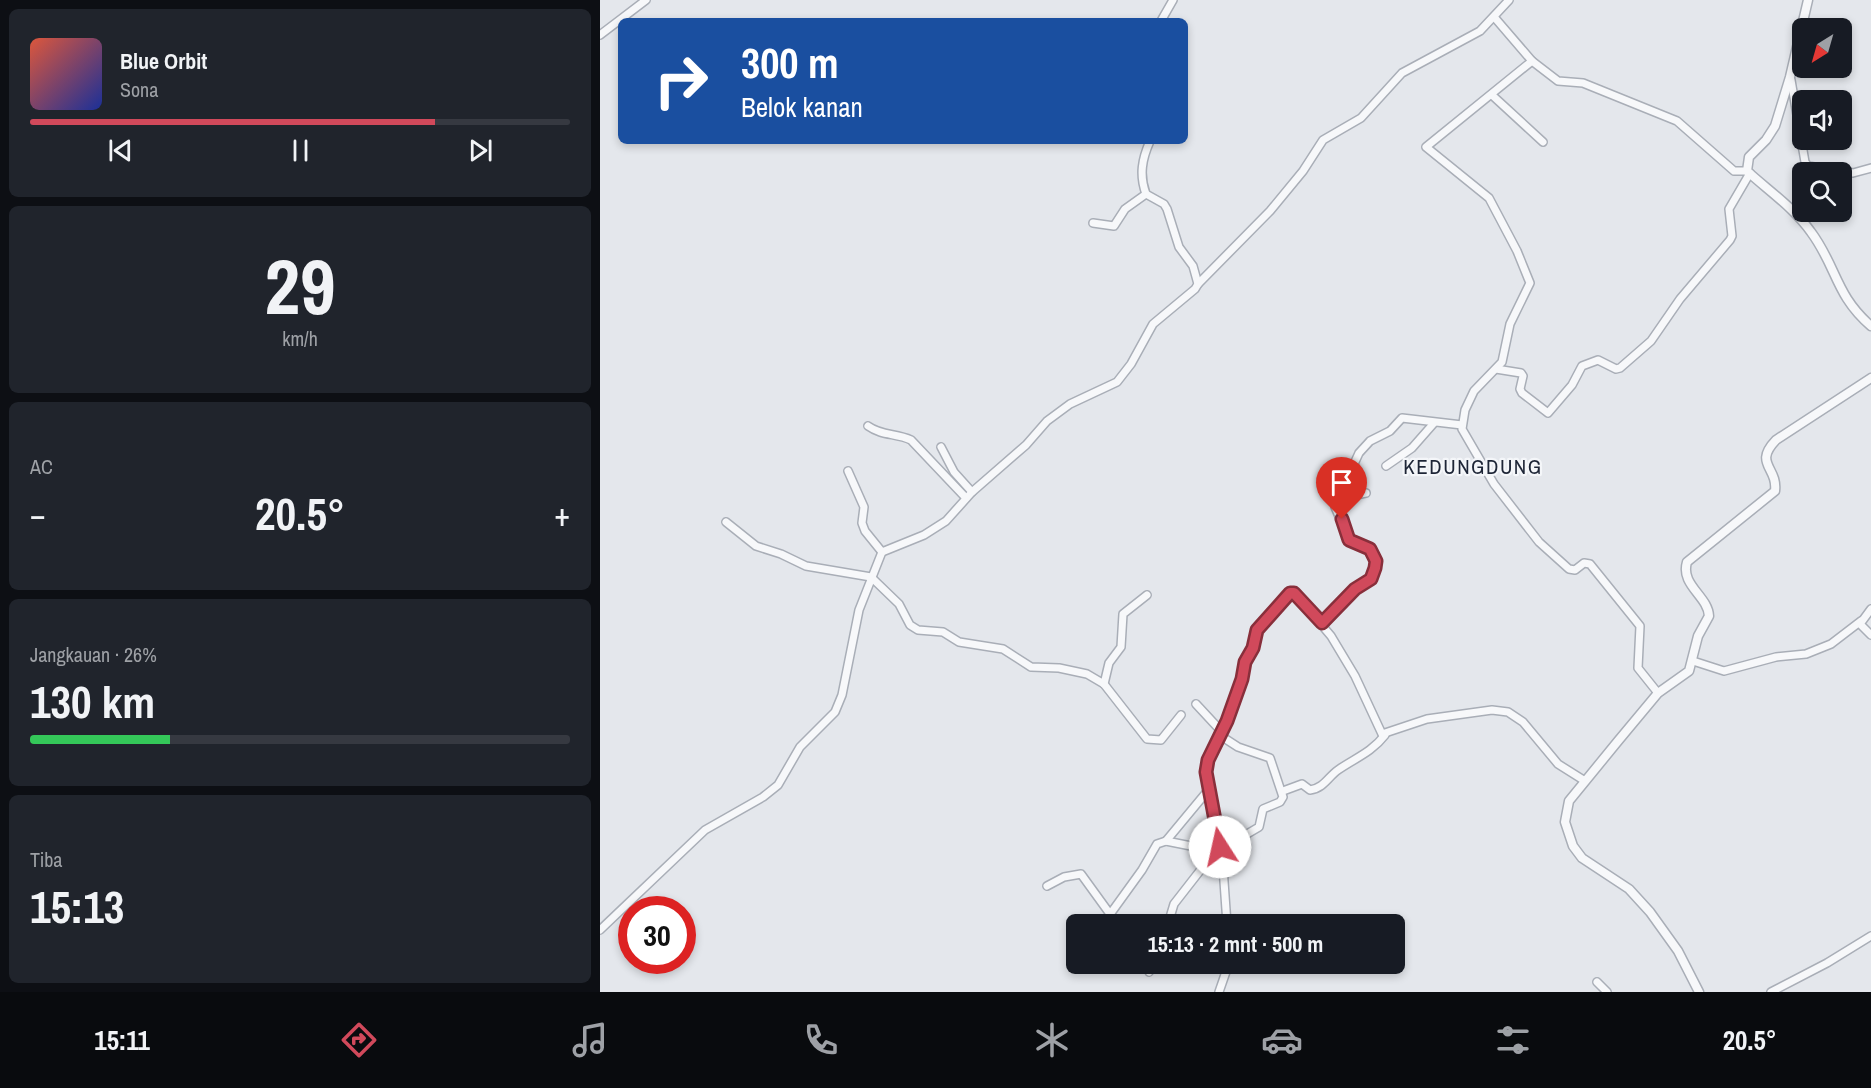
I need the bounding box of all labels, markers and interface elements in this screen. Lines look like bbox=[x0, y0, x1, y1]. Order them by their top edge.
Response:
north arrow bbox=[1792, 18, 1852, 78]
map controls bbox=[1792, 18, 1852, 222]
text: 300 m bbox=[741, 35, 839, 91]
icon: right bbox=[642, 42, 720, 120]
text: Blue Orbit bbox=[120, 46, 207, 76]
text: Sona bbox=[120, 76, 158, 103]
text: Belok kanan bbox=[741, 89, 863, 125]
button: sound bbox=[1792, 90, 1852, 150]
icon: previous bbox=[104, 134, 137, 167]
icon: pause bbox=[284, 134, 317, 167]
icon: next bbox=[464, 134, 497, 167]
button: search bbox=[1792, 162, 1852, 222]
text: 29 bbox=[264, 233, 336, 338]
text: km/h bbox=[282, 325, 318, 352]
district label: KEDUNGDUNG bbox=[1403, 452, 1543, 481]
text: AC bbox=[30, 453, 53, 480]
pin bbox=[1316, 457, 1367, 519]
icon: arrive bbox=[1325, 466, 1358, 499]
text: 20.5° bbox=[255, 483, 345, 544]
text: − bbox=[30, 492, 46, 536]
text: + bbox=[554, 492, 570, 536]
text: Jangkauan · 26% bbox=[30, 641, 157, 668]
text: 130 km bbox=[30, 671, 155, 732]
position arrow bbox=[1188, 815, 1252, 879]
text: Tiba bbox=[30, 846, 62, 873]
text: 15:13 bbox=[30, 876, 124, 937]
speed limit sign: 30 bbox=[618, 896, 696, 974]
text: 15:13 · 2 mnt · 500 m bbox=[1148, 929, 1323, 959]
icon: directions bbox=[338, 1019, 380, 1061]
icon: music bbox=[569, 1019, 611, 1061]
icon: phone bbox=[800, 1019, 842, 1061]
icon: climate bbox=[1031, 1019, 1073, 1061]
icon: car bbox=[1261, 1019, 1303, 1061]
icon: filters bbox=[1492, 1019, 1534, 1061]
text: 15:11 bbox=[94, 1022, 150, 1058]
text: 20.5° bbox=[1723, 1022, 1777, 1058]

